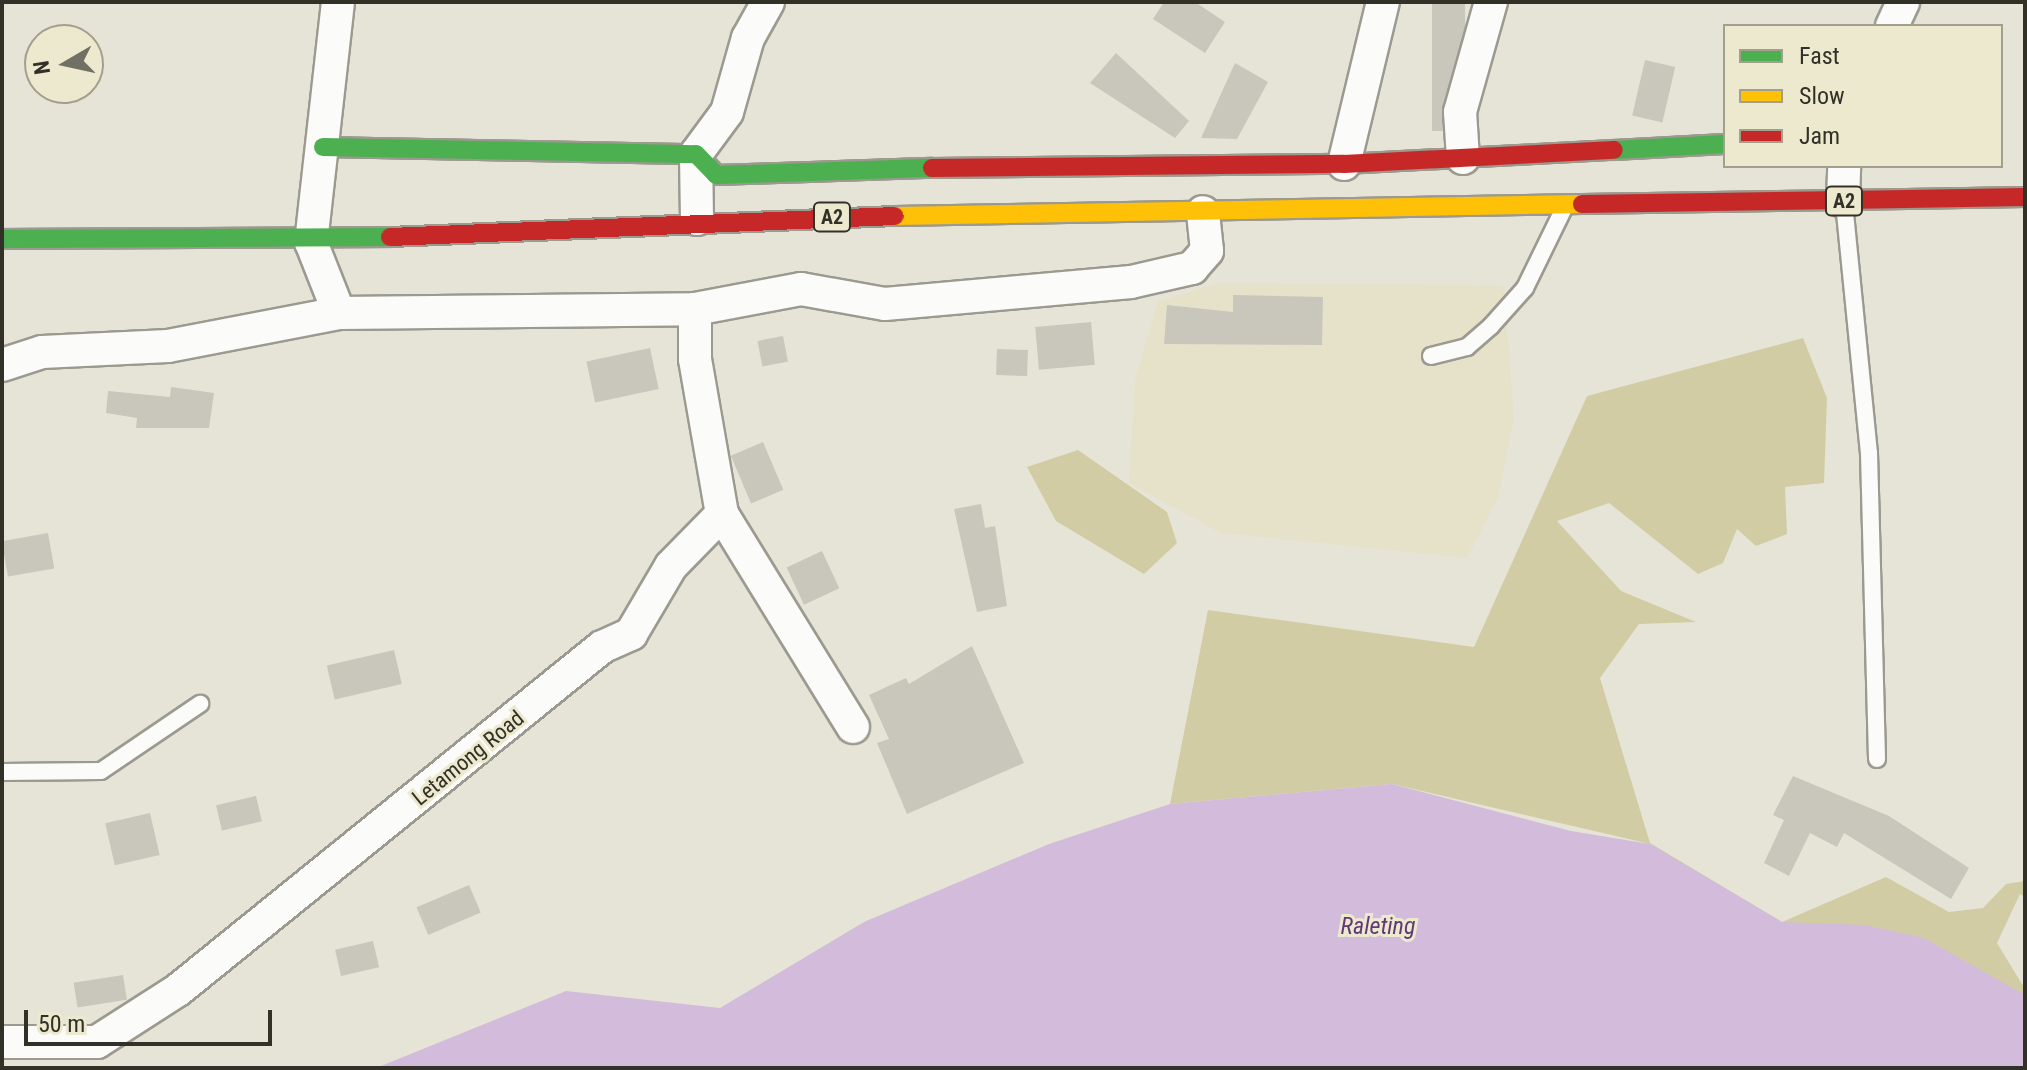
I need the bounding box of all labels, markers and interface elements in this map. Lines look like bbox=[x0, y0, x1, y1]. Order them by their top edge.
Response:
north arrow bbox=[24, 24, 104, 104]
legend bbox=[1723, 24, 2003, 168]
text: Fast bbox=[1799, 42, 1840, 70]
text: N bbox=[28, 59, 55, 76]
text: Slow bbox=[1799, 82, 1845, 110]
text: Jam bbox=[1799, 122, 1840, 150]
road number: A2 bbox=[1824, 185, 1864, 217]
road number: A2 bbox=[812, 201, 852, 233]
street label: Letamong Road bbox=[407, 705, 529, 811]
water label: Raleting bbox=[1341, 913, 1415, 941]
scale bar bbox=[28, 994, 276, 1044]
text: 50 m bbox=[38, 1010, 85, 1038]

